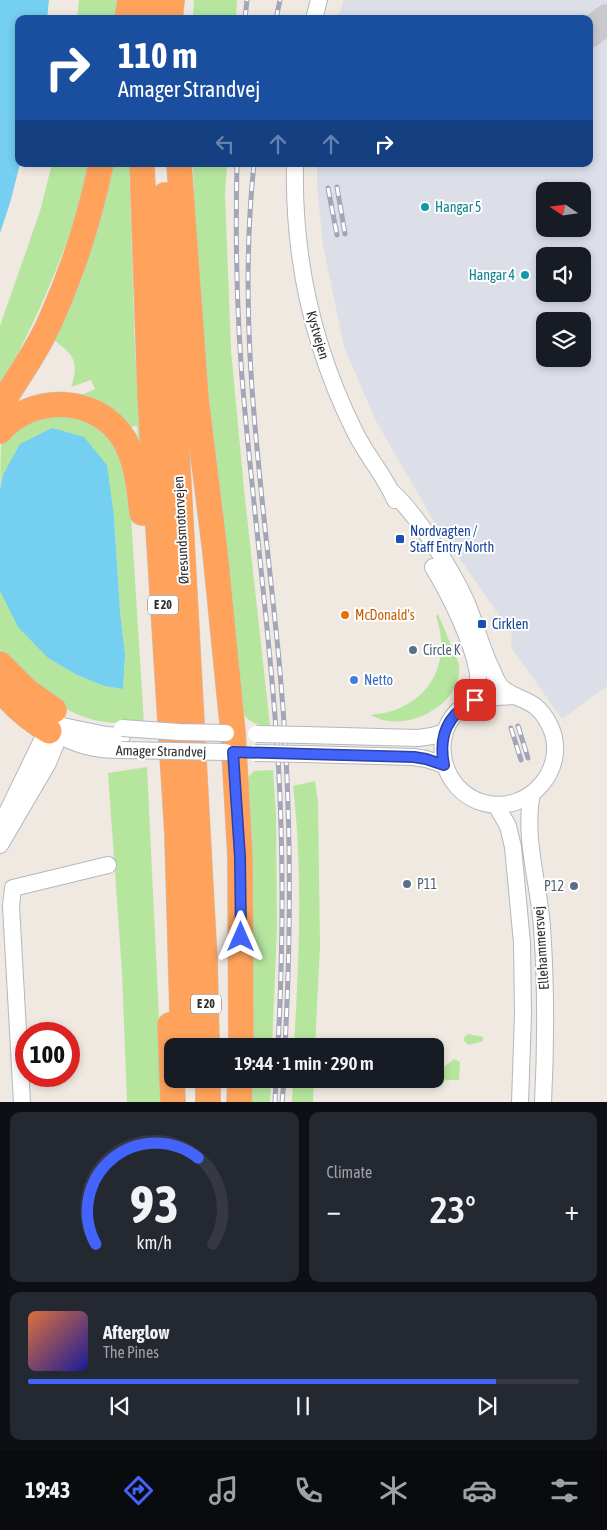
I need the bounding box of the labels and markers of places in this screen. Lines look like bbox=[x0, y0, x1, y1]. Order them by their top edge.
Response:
place label: Hangar 5 bbox=[435, 199, 481, 215]
marker: Hangar 5 bbox=[419, 201, 431, 213]
place label: Hangar 4 bbox=[469, 267, 515, 283]
marker: Hangar 4 bbox=[519, 269, 531, 281]
place label: Nordvagten / Staff Entry North bbox=[410, 523, 494, 555]
marker: Nordvagten / Staff Entry North bbox=[394, 533, 406, 545]
place label: McDonald's bbox=[355, 607, 415, 623]
marker: McDonald's bbox=[339, 609, 351, 621]
place label: Cirklen bbox=[492, 616, 529, 632]
marker: Cirklen bbox=[476, 618, 488, 630]
place label: Circle K bbox=[423, 642, 461, 658]
marker: Circle K bbox=[407, 644, 419, 656]
place label: Netto bbox=[364, 672, 393, 688]
marker: Netto bbox=[348, 674, 360, 686]
pin bbox=[454, 679, 496, 721]
place label: P11 bbox=[417, 876, 437, 892]
marker: P11 bbox=[401, 878, 413, 890]
place label: P12 bbox=[544, 878, 564, 894]
marker: P12 bbox=[568, 880, 580, 892]

